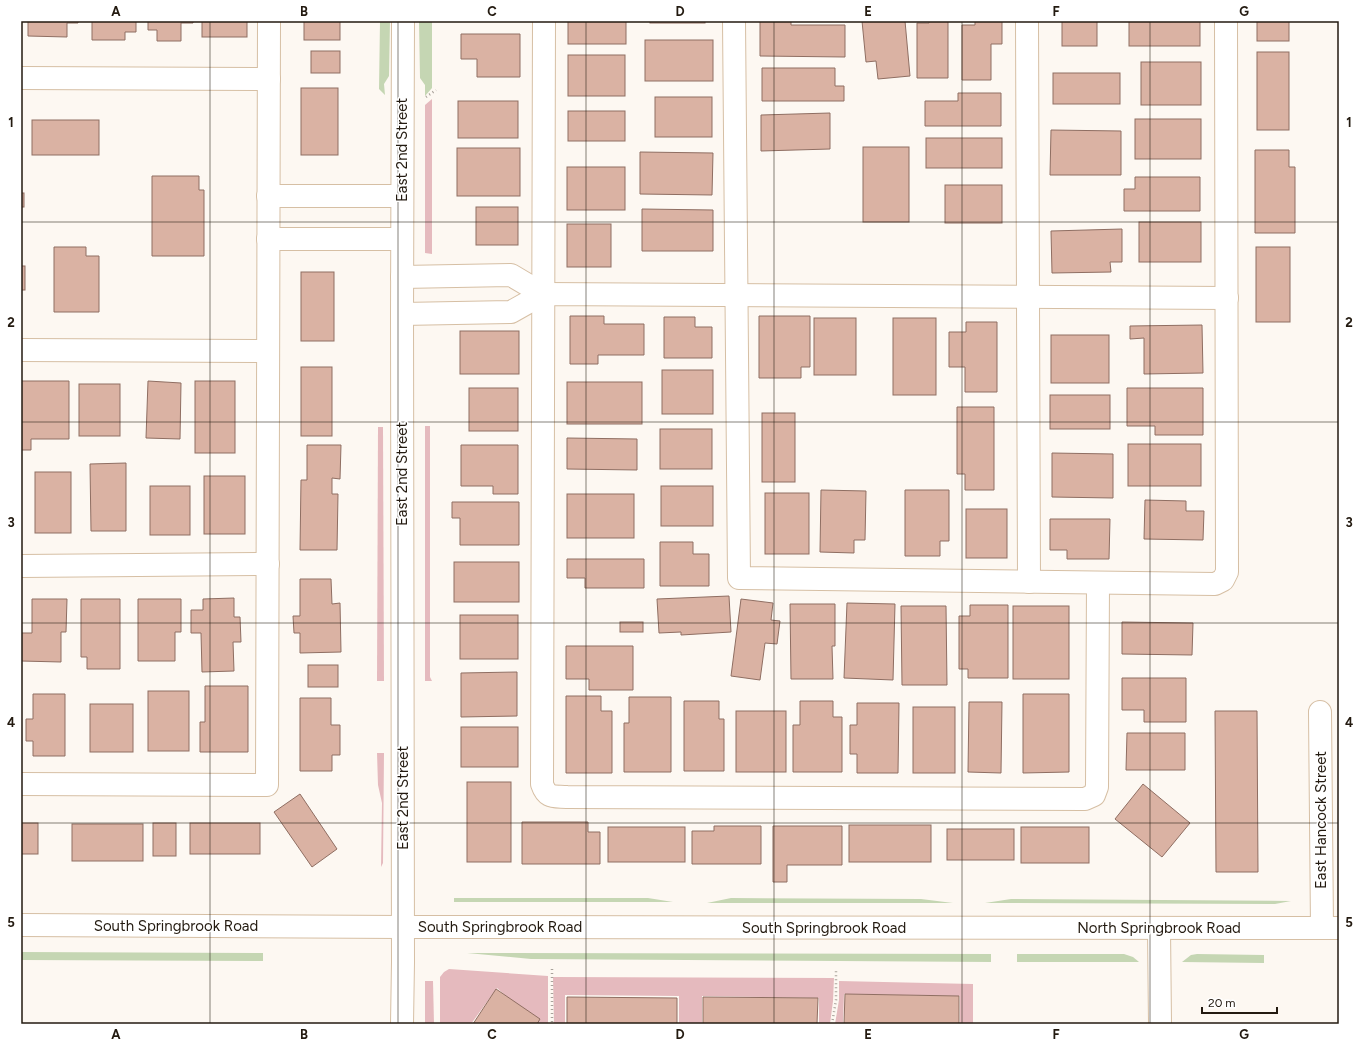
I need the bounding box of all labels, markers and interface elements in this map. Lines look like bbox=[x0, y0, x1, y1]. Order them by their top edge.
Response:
text: A bbox=[111, 4, 121, 19]
text: B bbox=[300, 4, 308, 19]
text: C bbox=[487, 4, 497, 19]
text: D bbox=[675, 4, 685, 19]
text: E bbox=[864, 4, 872, 19]
text: F bbox=[1052, 4, 1060, 19]
text: G bbox=[1239, 4, 1249, 19]
street label: East 2nd Street bbox=[393, 98, 411, 202]
text: 1 bbox=[8, 115, 14, 130]
text: 1 bbox=[1346, 115, 1352, 130]
text: 2 bbox=[7, 315, 15, 330]
text: 2 bbox=[1345, 315, 1353, 330]
street label: East 2nd Street bbox=[393, 422, 411, 526]
text: 3 bbox=[7, 515, 15, 530]
text: 3 bbox=[1345, 515, 1353, 530]
text: 4 bbox=[7, 715, 15, 730]
text: 4 bbox=[1345, 715, 1353, 730]
street label: East 2nd Street bbox=[394, 746, 412, 850]
street label: East Hancock Street bbox=[1312, 751, 1330, 889]
text: 5 bbox=[7, 915, 15, 930]
text: 5 bbox=[1345, 915, 1353, 930]
street label: South Springbrook Road bbox=[94, 917, 258, 935]
street label: South Springbrook Road bbox=[418, 918, 582, 936]
street label: South Springbrook Road bbox=[742, 919, 906, 937]
street label: North Springbrook Road bbox=[1077, 919, 1241, 937]
scale bar bbox=[1202, 989, 1277, 1015]
text: 20 m bbox=[1208, 996, 1236, 1010]
text: A bbox=[111, 1027, 121, 1042]
text: B bbox=[300, 1027, 308, 1042]
text: C bbox=[487, 1027, 497, 1042]
text: D bbox=[675, 1027, 685, 1042]
text: E bbox=[864, 1027, 872, 1042]
text: F bbox=[1052, 1027, 1060, 1042]
text: G bbox=[1239, 1027, 1249, 1042]

